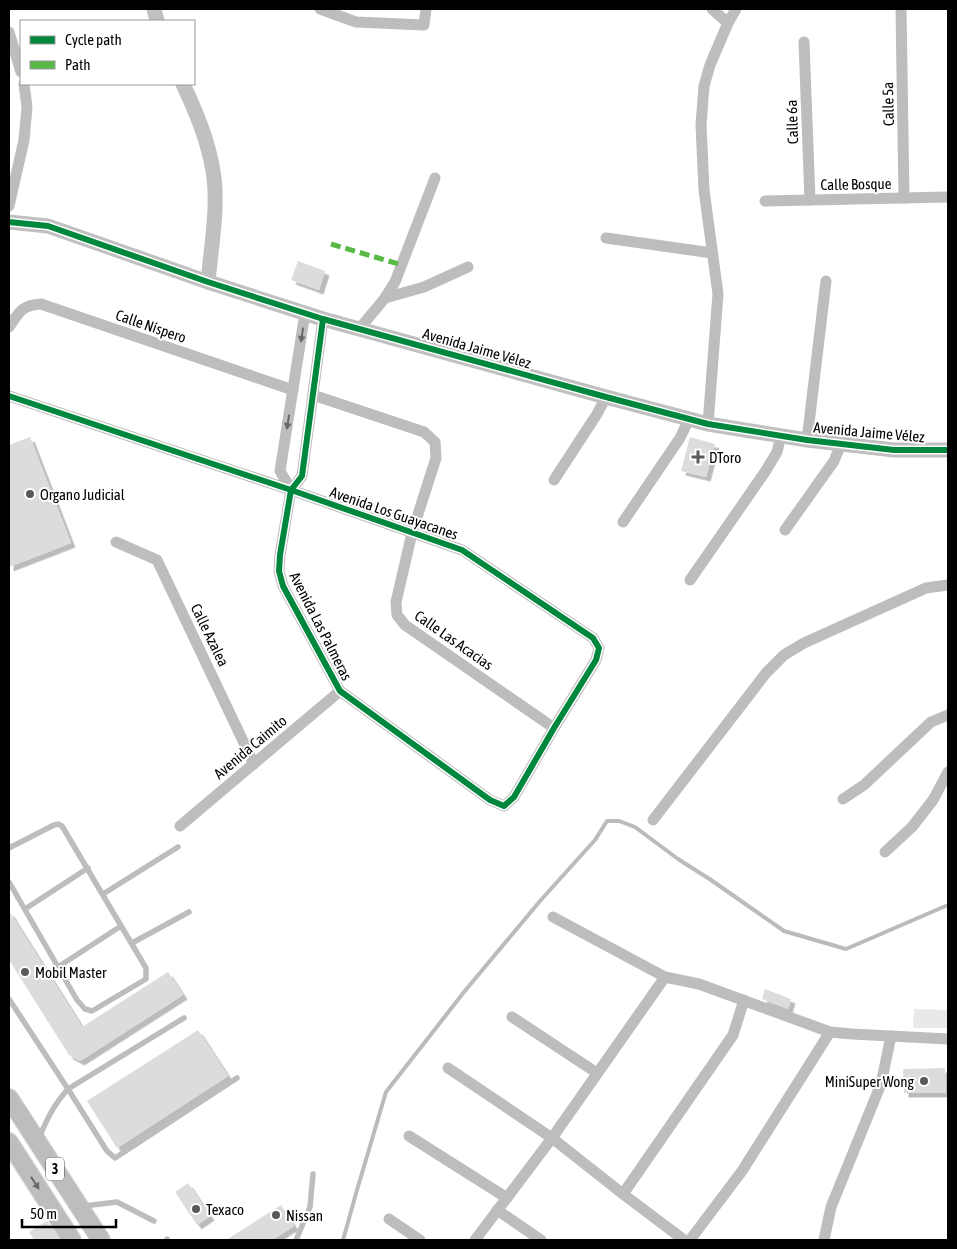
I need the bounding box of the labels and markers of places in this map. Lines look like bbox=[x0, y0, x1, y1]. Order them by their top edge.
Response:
place label: DToro bbox=[709, 449, 741, 466]
marker: DToro bbox=[691, 450, 705, 464]
place label: Organo Judicial bbox=[40, 486, 125, 503]
marker: Organo Judicial bbox=[24, 488, 36, 500]
place label: Mobil Master bbox=[35, 964, 107, 981]
marker: Mobil Master bbox=[19, 966, 31, 978]
place label: MiniSuper Wong bbox=[825, 1073, 915, 1090]
marker: MiniSuper Wong bbox=[918, 1075, 930, 1087]
place label: Texaco bbox=[206, 1201, 244, 1218]
marker: Texaco bbox=[190, 1203, 202, 1215]
place label: Nissan bbox=[286, 1207, 323, 1224]
marker: Nissan bbox=[270, 1209, 282, 1221]

